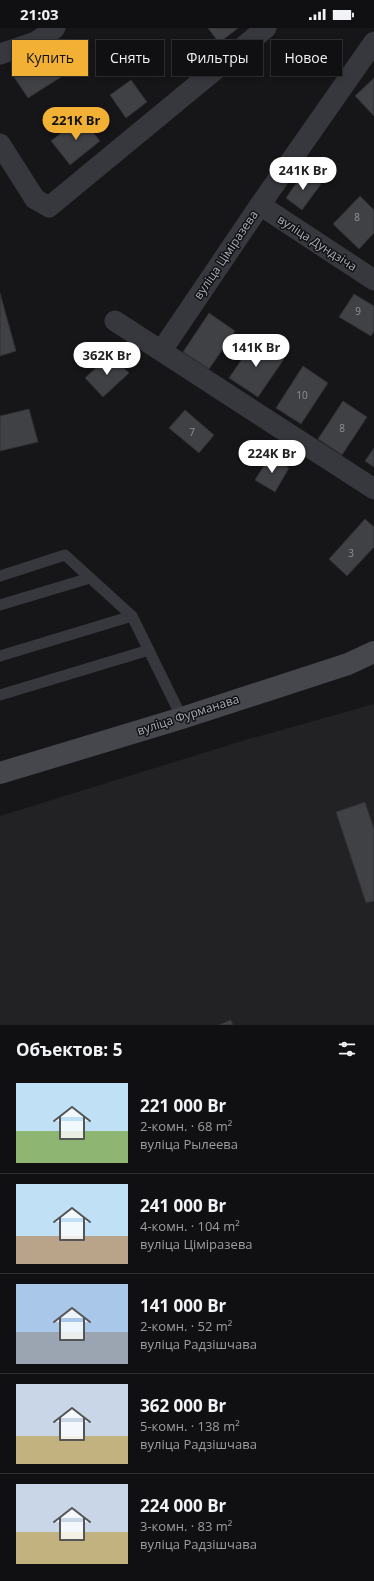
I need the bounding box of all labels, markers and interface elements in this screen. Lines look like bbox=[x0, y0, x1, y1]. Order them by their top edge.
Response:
text: 21:03 bbox=[20, 4, 59, 24]
chip: Купить bbox=[12, 40, 88, 76]
chip: Снять bbox=[96, 40, 164, 76]
chip: Фильтры bbox=[172, 40, 263, 76]
chip: Новое bbox=[271, 40, 342, 76]
pin: 221K Br bbox=[39, 107, 113, 141]
text: 221K Br bbox=[52, 111, 100, 129]
pin: 241K Br bbox=[266, 157, 340, 191]
text: 241K Br bbox=[279, 161, 327, 179]
street label: вуліца Ціміразева bbox=[189, 207, 262, 303]
house number: 8 bbox=[354, 210, 360, 224]
street label: вуліца Дундзіча bbox=[274, 211, 360, 275]
house number: 9 bbox=[355, 304, 361, 318]
pin: 141K Br bbox=[219, 334, 293, 368]
text: 141K Br bbox=[232, 338, 280, 356]
pin: 362K Br bbox=[70, 342, 144, 376]
text: 362K Br bbox=[83, 346, 131, 364]
house number: 10 bbox=[296, 388, 308, 402]
house number: 8 bbox=[339, 421, 345, 435]
house number: 7 bbox=[189, 425, 195, 439]
pin: 224K Br bbox=[235, 440, 309, 474]
text: 224K Br bbox=[248, 444, 296, 462]
house number: 3 bbox=[348, 546, 354, 560]
street label: вуліца Фурманава bbox=[135, 690, 241, 739]
text: Объектов: 5 bbox=[16, 1038, 122, 1061]
icon: filters bbox=[336, 1038, 358, 1060]
text: 221 000 Br bbox=[140, 1094, 226, 1117]
icon: home bbox=[48, 1099, 96, 1147]
text: 2-комн. · 68 m² bbox=[140, 1117, 232, 1135]
text: вуліца Рылеева bbox=[140, 1135, 238, 1153]
text: 241 000 Br bbox=[140, 1194, 226, 1217]
icon: home bbox=[48, 1200, 96, 1248]
text: 4-комн. · 104 m² bbox=[140, 1217, 240, 1235]
text: вуліца Ціміразева bbox=[140, 1235, 253, 1253]
text: 141 000 Br bbox=[140, 1294, 226, 1317]
icon: home bbox=[48, 1300, 96, 1348]
text: 2-комн. · 52 m² bbox=[140, 1317, 232, 1335]
text: вуліца Радзішчава bbox=[140, 1335, 257, 1353]
text: 362 000 Br bbox=[140, 1394, 226, 1417]
icon: home bbox=[48, 1400, 96, 1448]
text: 5-комн. · 138 m² bbox=[140, 1417, 240, 1435]
text: вуліца Радзішчава bbox=[140, 1435, 257, 1453]
text: 224 000 Br bbox=[140, 1494, 226, 1517]
icon: home bbox=[48, 1500, 96, 1548]
text: 3-комн. · 83 m² bbox=[140, 1517, 232, 1535]
text: вуліца Радзішчава bbox=[140, 1535, 257, 1553]

